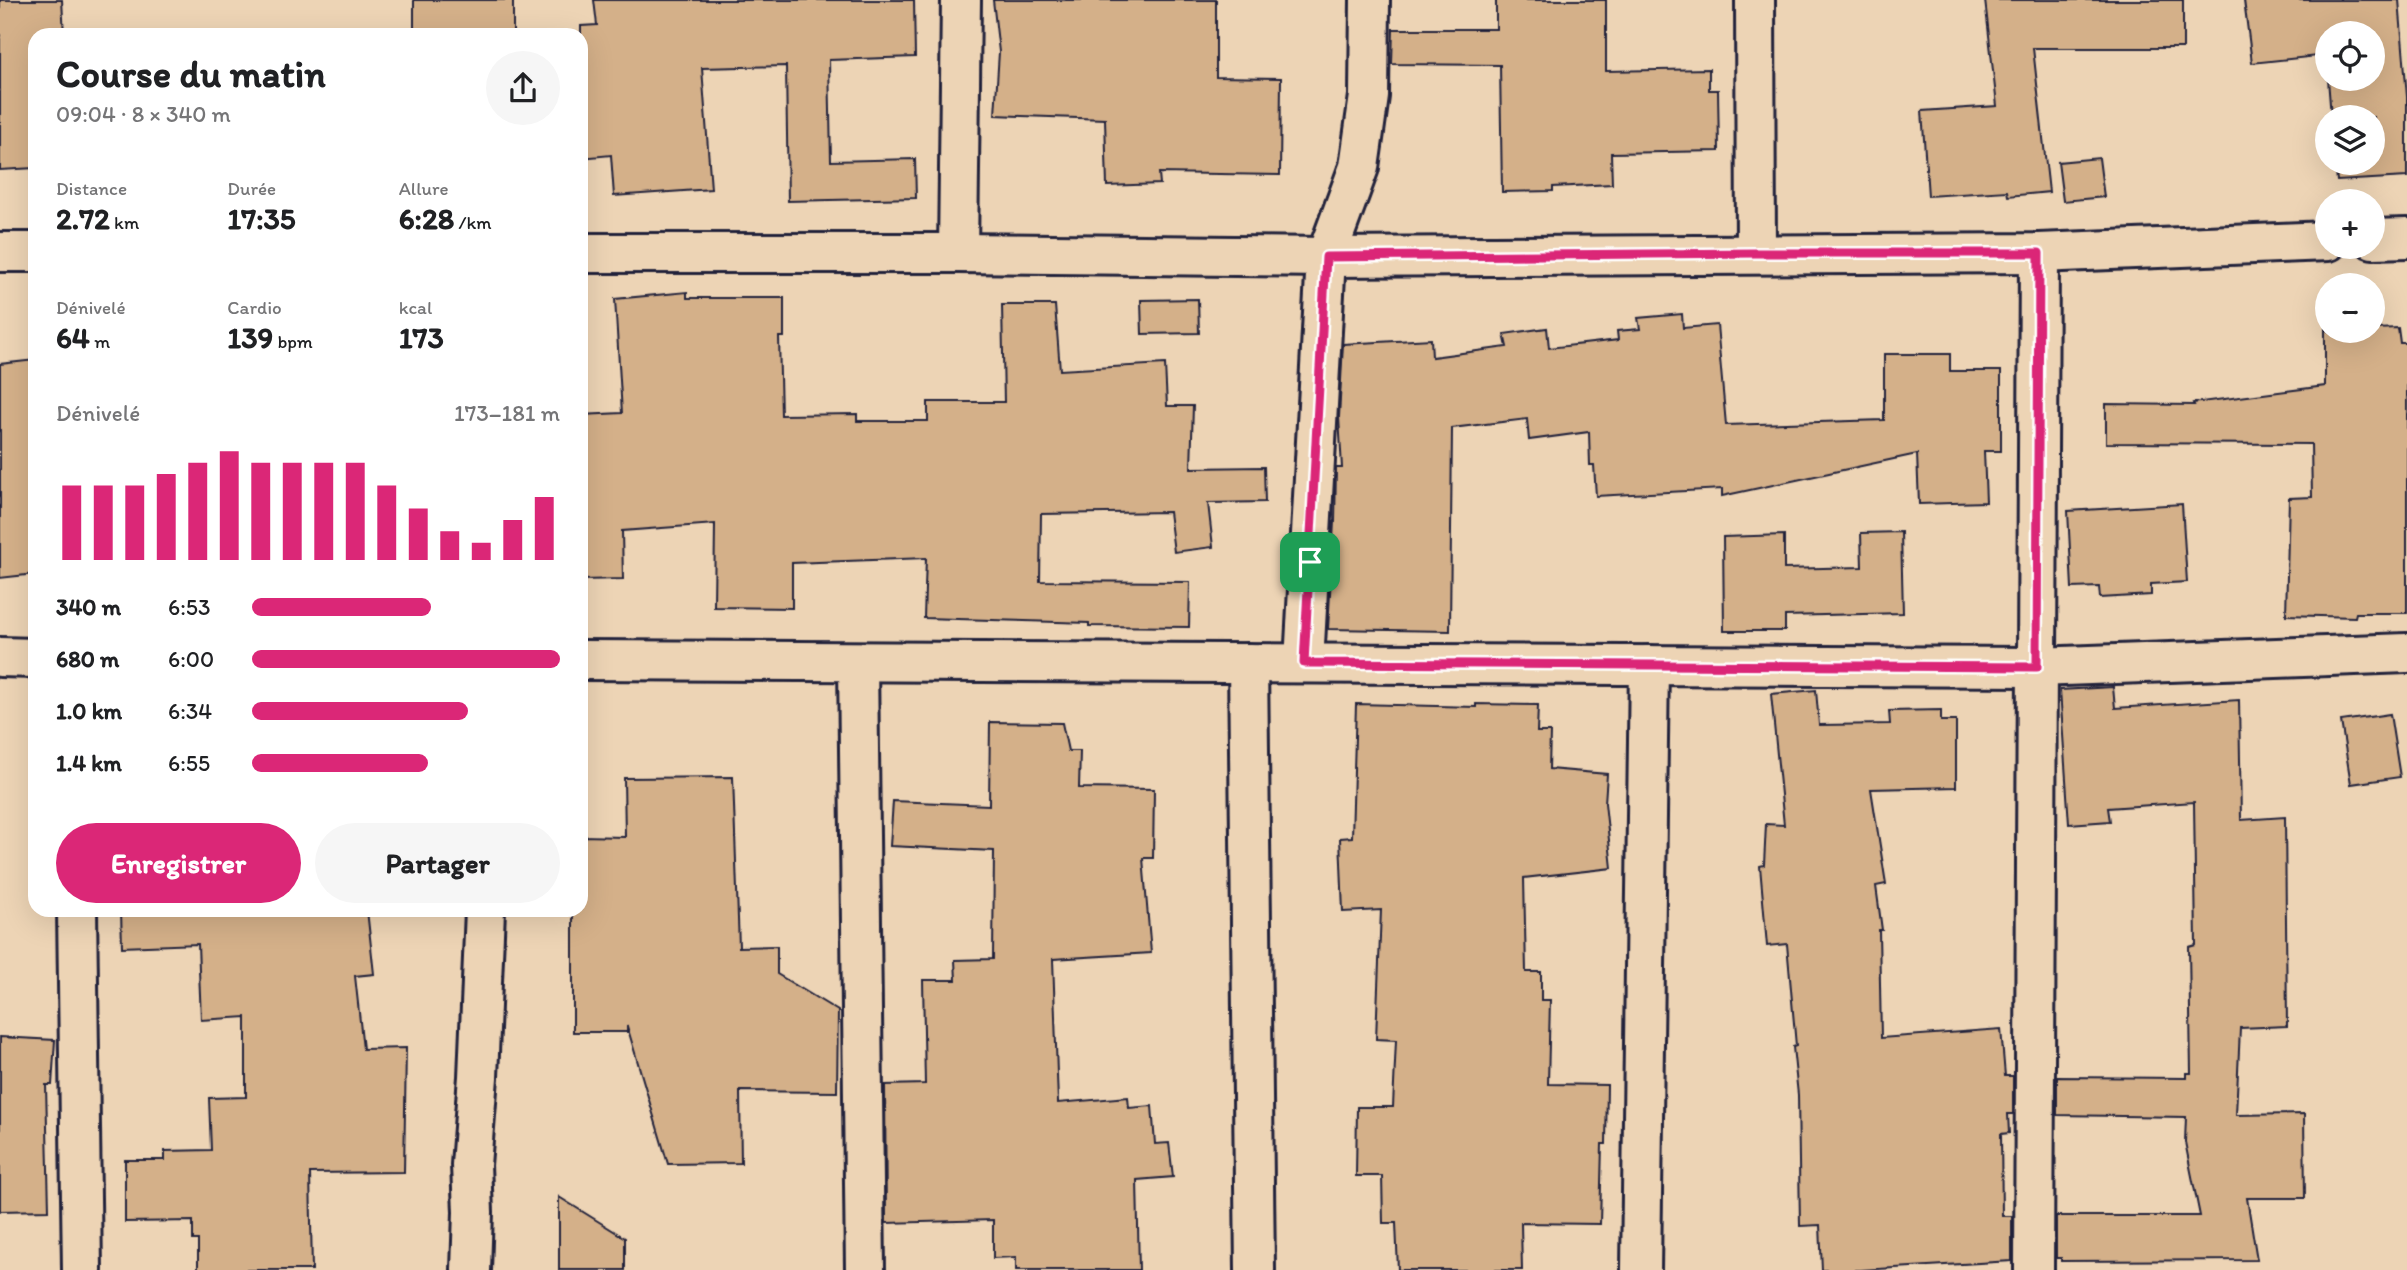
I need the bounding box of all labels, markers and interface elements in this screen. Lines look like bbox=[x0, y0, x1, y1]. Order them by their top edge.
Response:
map controls bbox=[2315, 21, 2385, 343]
button: locate bbox=[2315, 21, 2385, 91]
text: Course du matin bbox=[56, 51, 326, 97]
button: share bbox=[486, 51, 560, 125]
text: 09:04 · 8 × 340 m bbox=[56, 100, 231, 128]
button: layers bbox=[2315, 105, 2385, 175]
text: Distance bbox=[56, 177, 127, 200]
text: Durée bbox=[227, 177, 276, 200]
text: Allure bbox=[399, 177, 449, 200]
button: + bbox=[2315, 189, 2385, 259]
text: 2.72 bbox=[56, 200, 110, 237]
text: 17:35 bbox=[227, 200, 296, 237]
text: 6:28 bbox=[399, 200, 454, 237]
text: km bbox=[110, 211, 139, 234]
text: /km bbox=[454, 211, 492, 234]
button: − bbox=[2315, 273, 2385, 343]
text: Dénivelé bbox=[56, 296, 126, 319]
text: Cardio bbox=[227, 296, 282, 319]
text: kcal bbox=[399, 296, 432, 319]
text: 64 bbox=[56, 319, 90, 356]
text: 139 bbox=[227, 319, 273, 356]
text: 173 bbox=[399, 319, 444, 356]
text: m bbox=[90, 330, 110, 353]
text: bpm bbox=[273, 330, 313, 353]
text: Dénivelé bbox=[56, 399, 140, 427]
text: 173–181 m bbox=[454, 399, 560, 427]
pin bbox=[1280, 532, 1340, 592]
icon: arrive bbox=[1291, 543, 1329, 581]
text: 340 m bbox=[56, 593, 121, 621]
text: 6:53 bbox=[168, 593, 210, 621]
text: 680 m bbox=[56, 645, 119, 673]
text: 6:00 bbox=[168, 645, 214, 673]
text: 1.0 km bbox=[56, 697, 122, 725]
text: 6:34 bbox=[168, 697, 212, 725]
text: 1.4 km bbox=[56, 749, 122, 777]
text: 6:55 bbox=[168, 749, 210, 777]
button: Enregistrer bbox=[56, 823, 301, 903]
button: Partager bbox=[315, 823, 560, 903]

